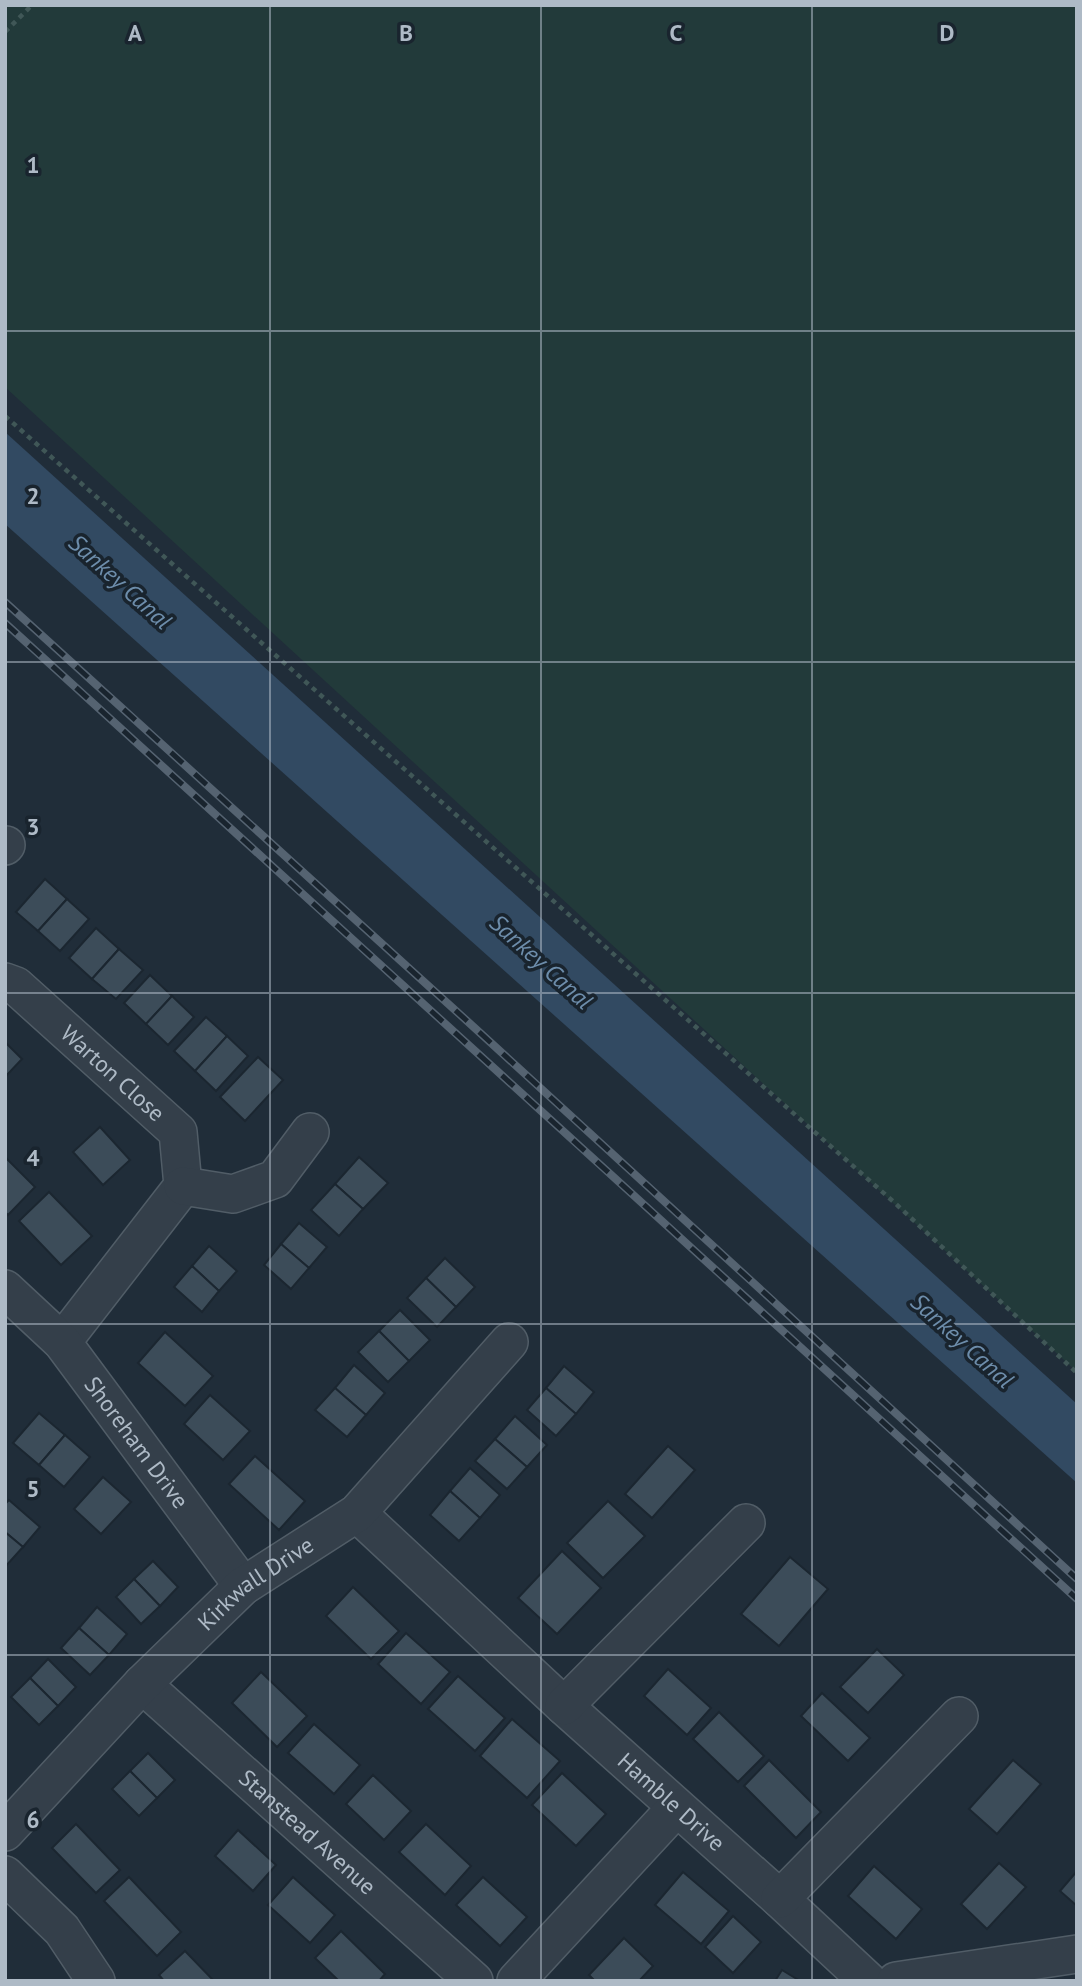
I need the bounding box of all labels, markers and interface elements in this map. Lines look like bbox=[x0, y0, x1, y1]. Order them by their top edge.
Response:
text: A bbox=[128, 18, 142, 47]
text: B bbox=[399, 18, 413, 47]
text: C bbox=[670, 18, 683, 47]
text: D bbox=[940, 18, 954, 47]
text: 1 bbox=[26, 150, 40, 179]
text: 2 bbox=[26, 481, 40, 510]
water label: Sankey Canal bbox=[62, 527, 179, 636]
text: 3 bbox=[26, 812, 40, 841]
water label: Sankey Canal bbox=[483, 907, 600, 1016]
street label: Warton Close bbox=[55, 1018, 171, 1127]
text: 4 bbox=[26, 1143, 40, 1172]
water label: Sankey Canal bbox=[904, 1286, 1021, 1395]
street label: Shoreham Drive bbox=[79, 1371, 195, 1514]
text: 5 bbox=[26, 1474, 40, 1503]
street label: Kirkwall Drive bbox=[191, 1530, 319, 1636]
street label: Hamble Drive bbox=[612, 1746, 731, 1857]
street label: Stanstead Avenue bbox=[233, 1763, 382, 1900]
text: 6 bbox=[26, 1805, 40, 1834]

